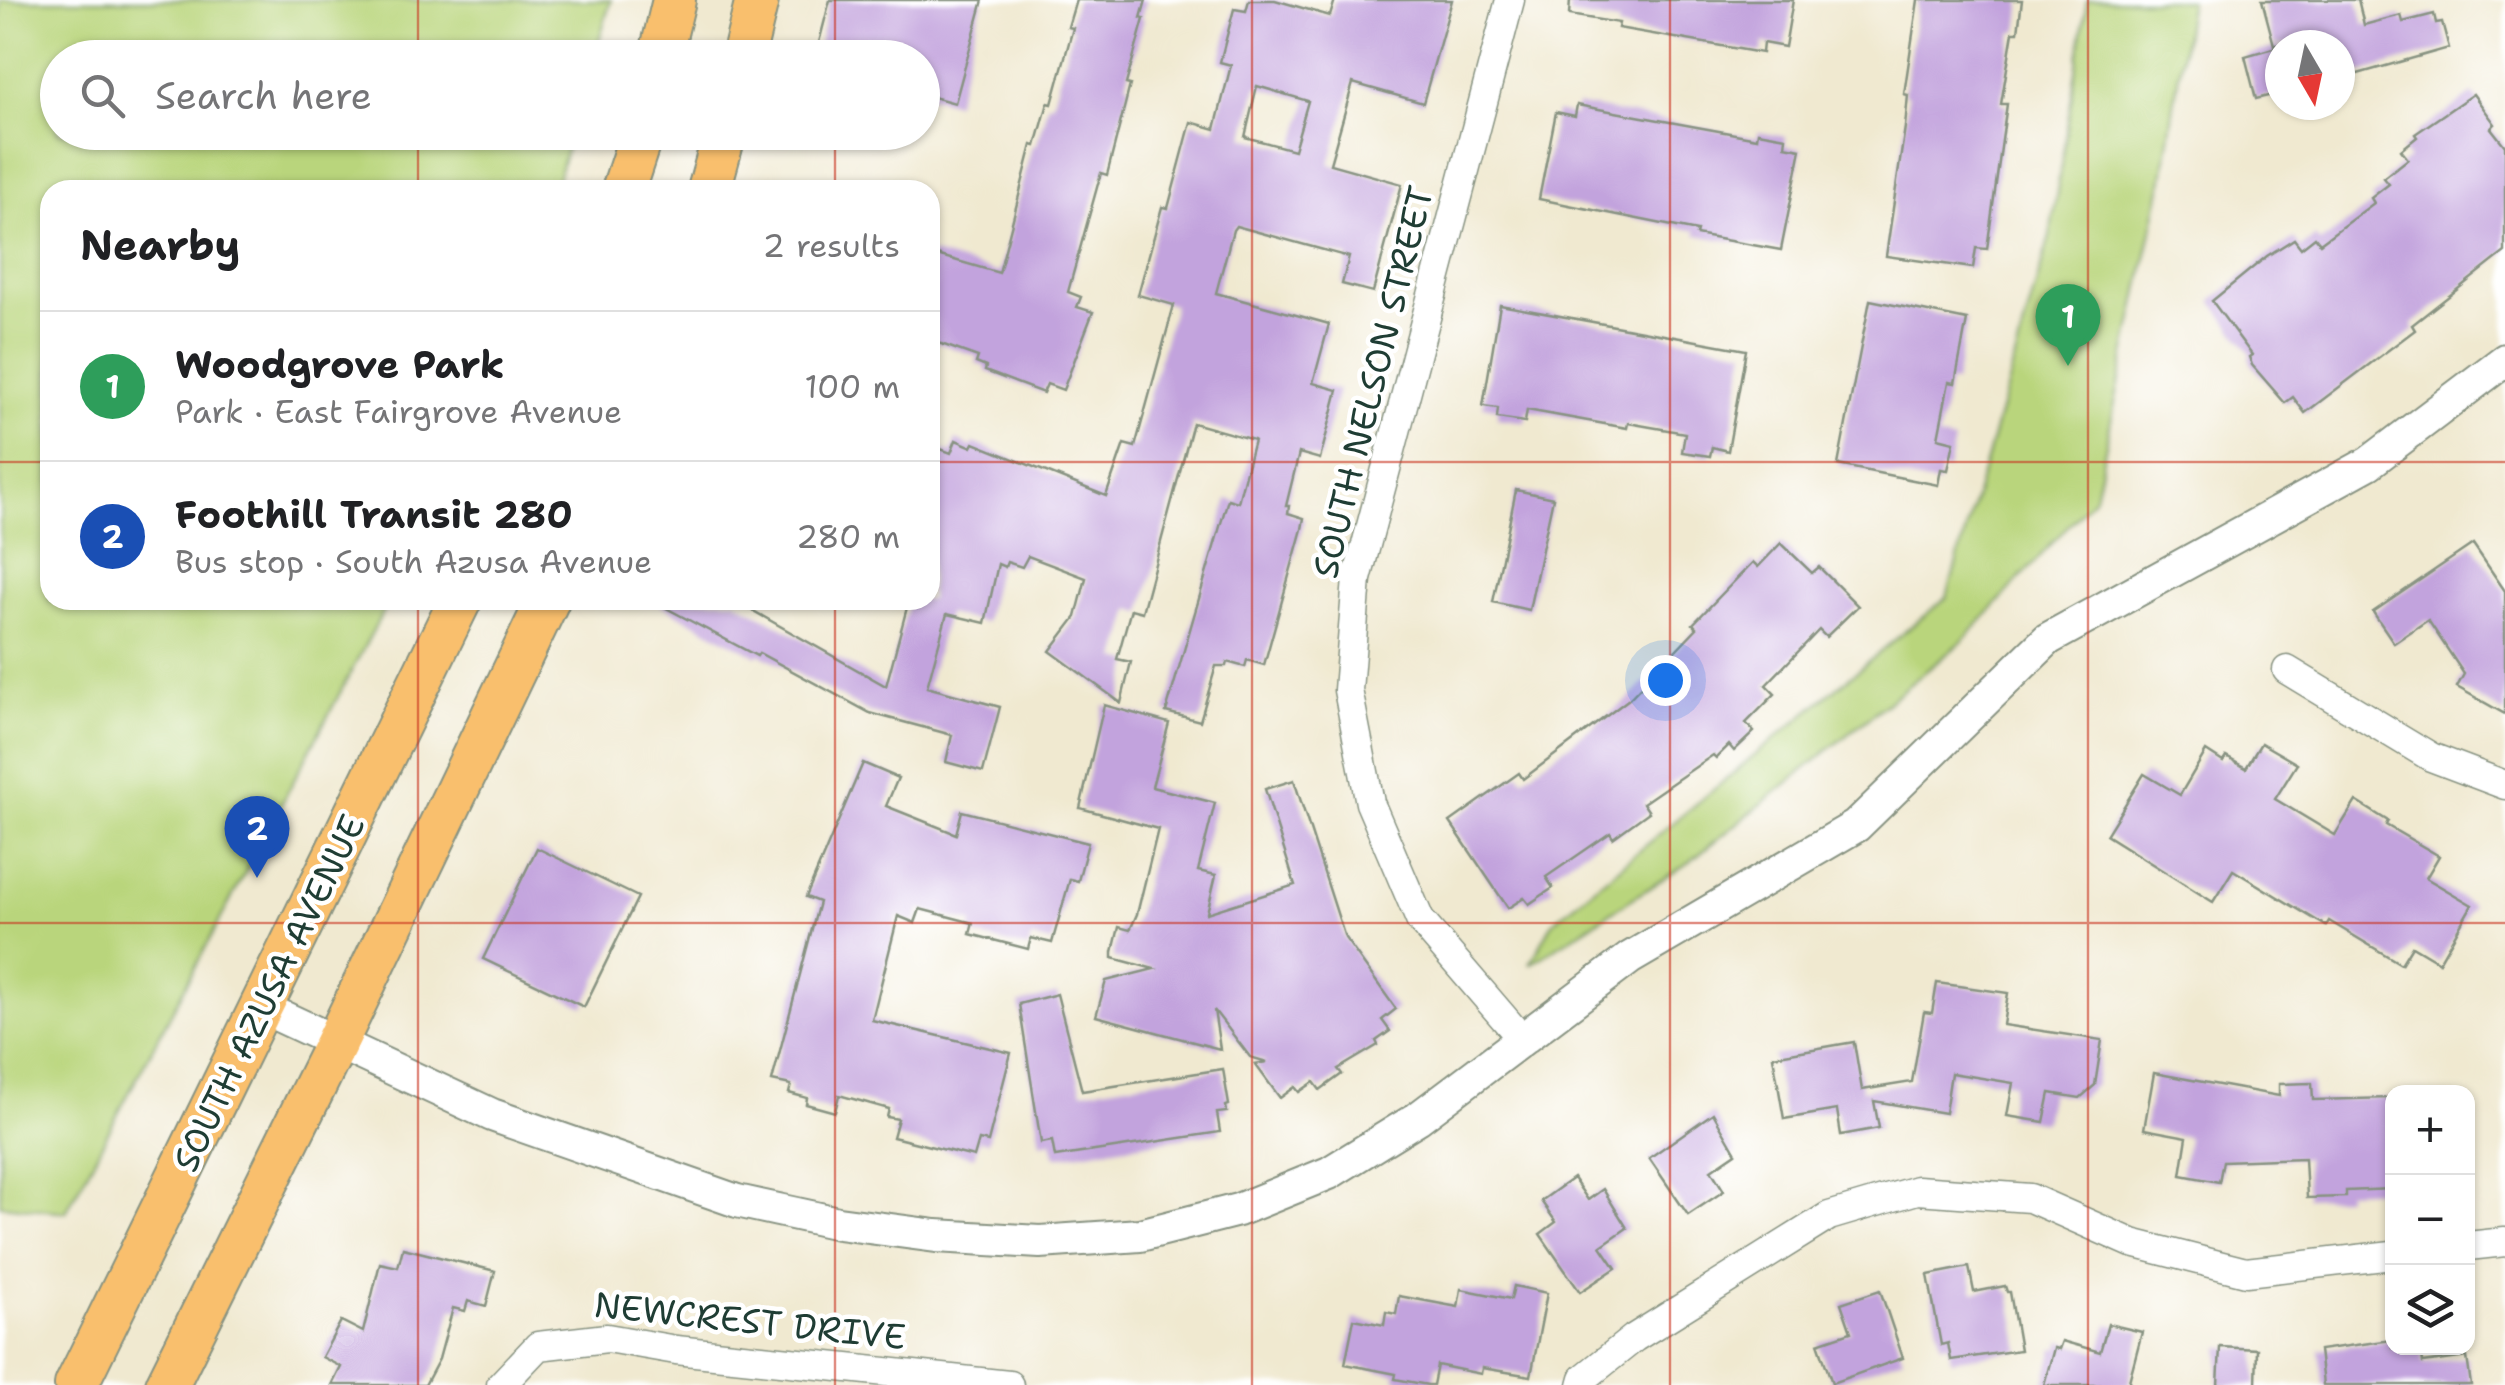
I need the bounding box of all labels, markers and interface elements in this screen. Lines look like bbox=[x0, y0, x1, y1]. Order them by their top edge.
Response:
north arrow bbox=[2265, 30, 2355, 120]
search box bbox=[40, 40, 940, 150]
icon: search bbox=[75, 68, 130, 123]
text: Search here bbox=[155, 70, 372, 121]
street label: SOUTH NELSON STREET bbox=[1301, 181, 1444, 583]
text: Nearby bbox=[80, 217, 240, 273]
text: 2 results bbox=[763, 224, 900, 267]
pin: 1 bbox=[2036, 284, 2100, 366]
text: Woodgrove Park bbox=[175, 339, 505, 390]
text: 1 bbox=[105, 365, 120, 408]
text: 100 m bbox=[804, 365, 900, 408]
text: Park · East Fairgrove Avenue bbox=[175, 390, 622, 433]
text: Foothill Transit 280 bbox=[175, 489, 573, 540]
text: 2 bbox=[101, 515, 124, 558]
text: 280 m bbox=[796, 515, 900, 558]
text: Bus stop · South Azusa Avenue bbox=[175, 540, 652, 583]
your location bbox=[1640, 655, 1691, 706]
pin: 2 bbox=[224, 796, 290, 878]
street label: SOUTH AZUSA AVENUE bbox=[162, 806, 376, 1179]
map controls bbox=[2385, 1085, 2475, 1355]
button: + bbox=[2385, 1085, 2475, 1175]
button: − bbox=[2385, 1175, 2475, 1265]
button: layers bbox=[2385, 1265, 2475, 1355]
street label: NEWCREST DRIVE bbox=[592, 1281, 908, 1360]

